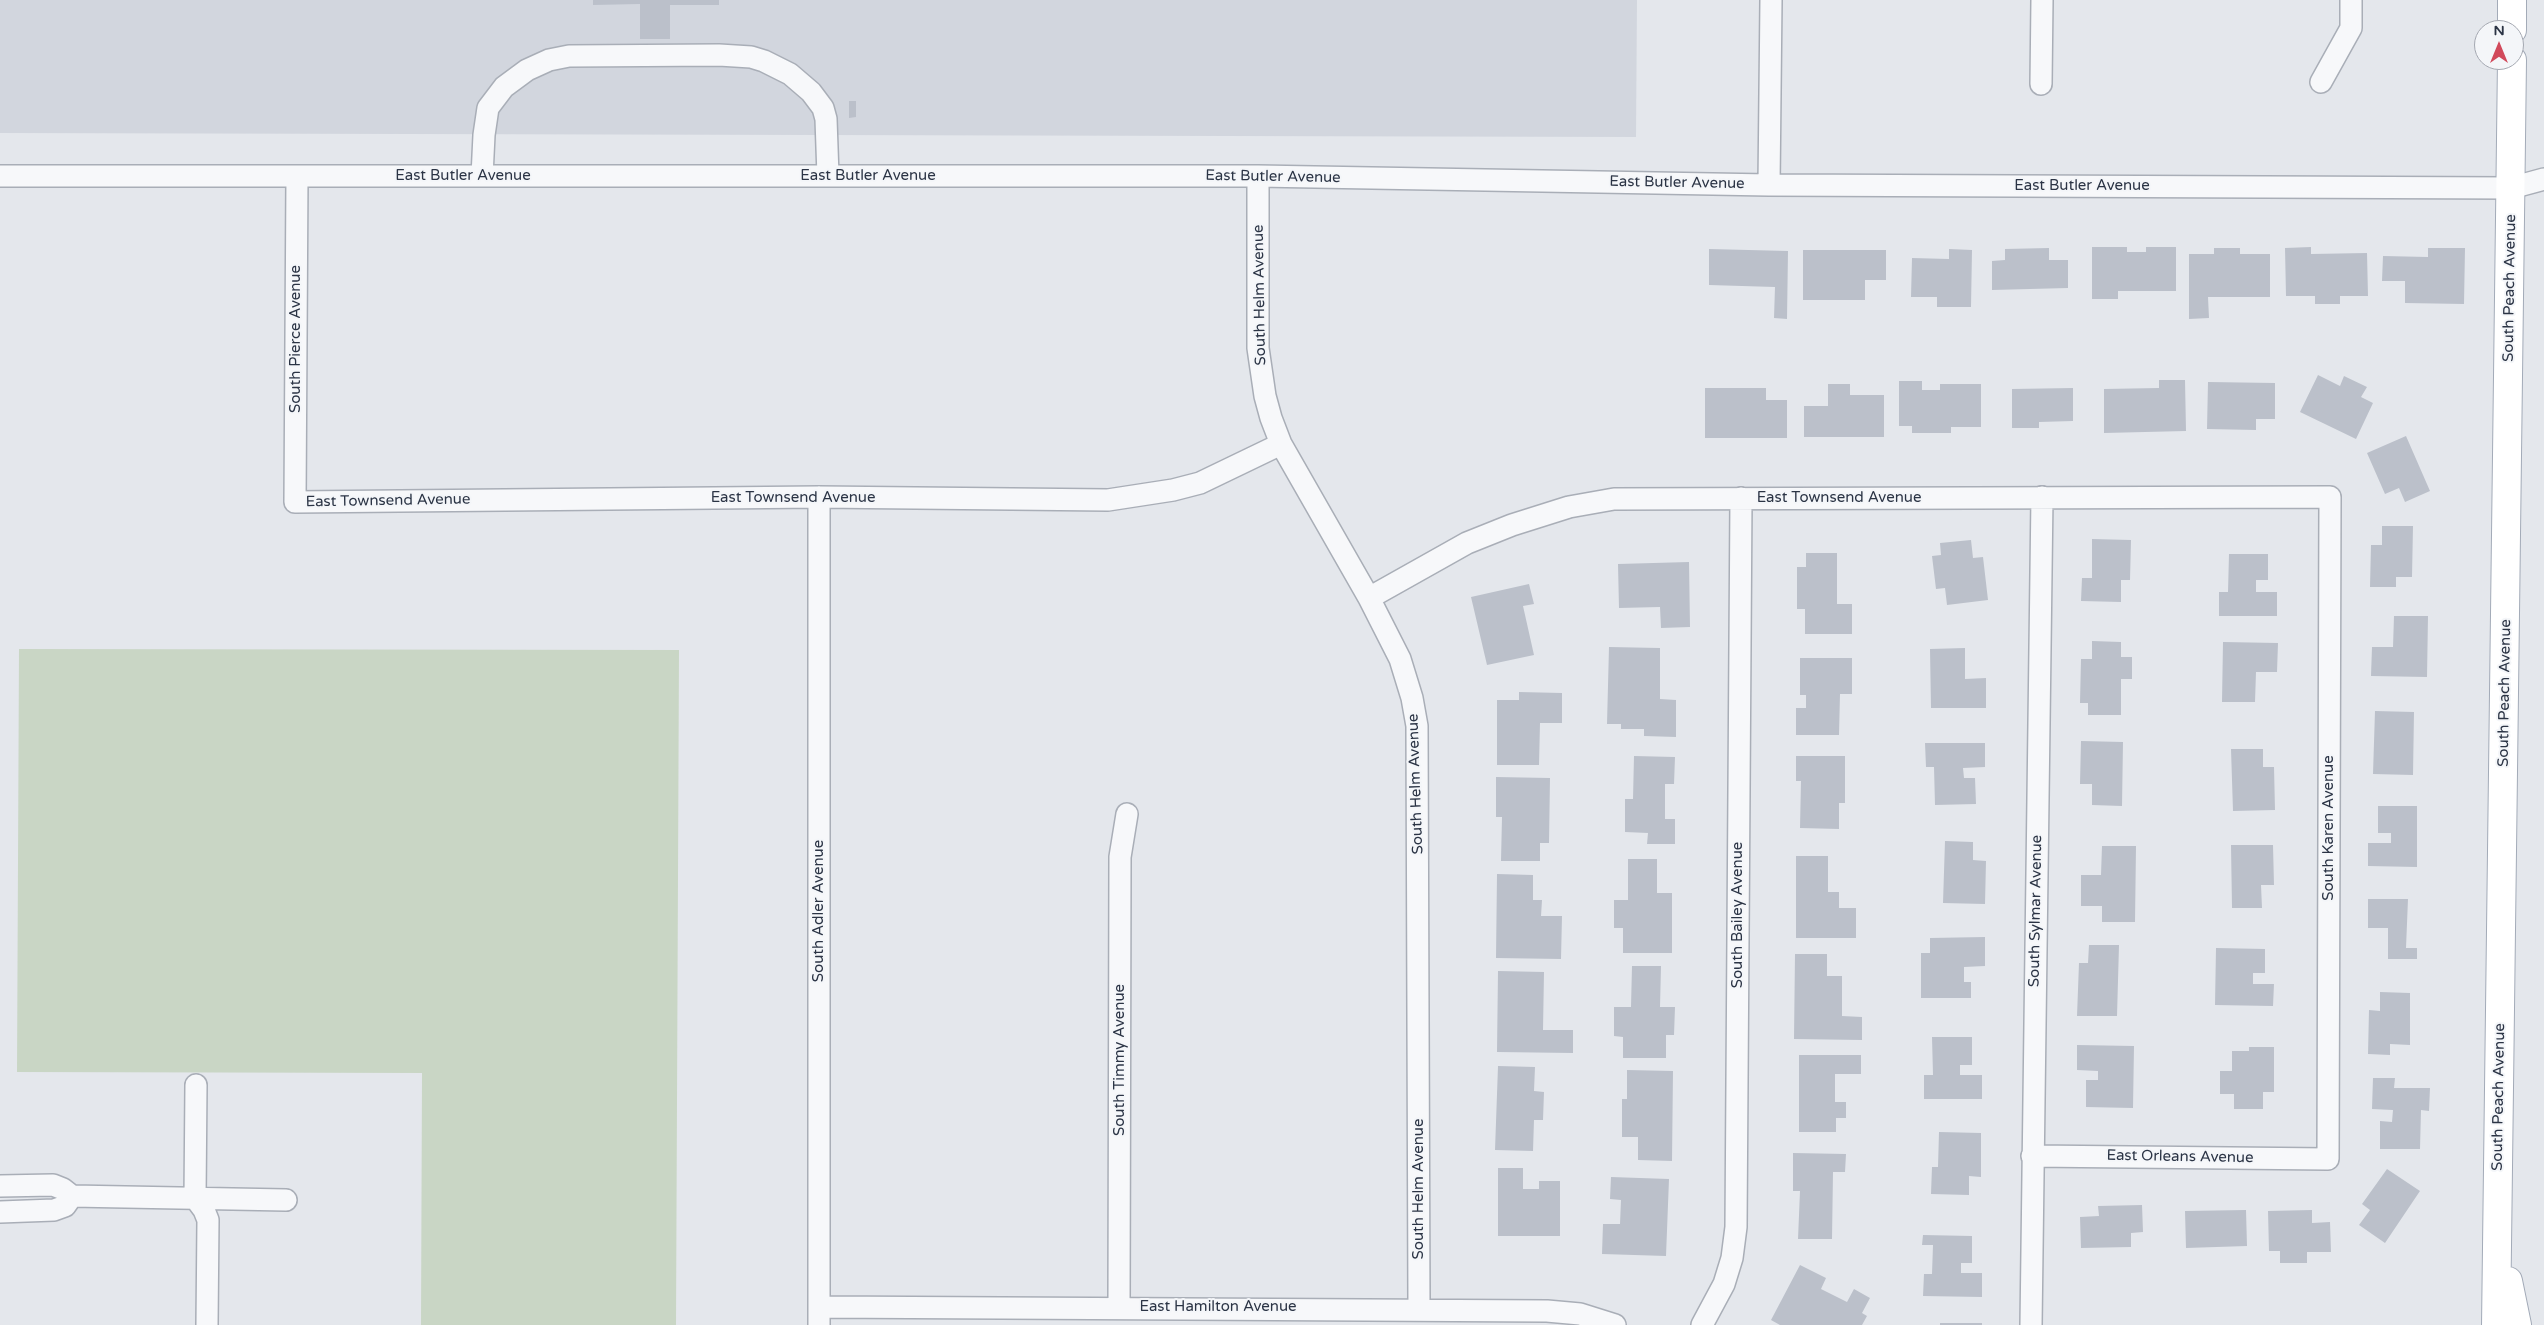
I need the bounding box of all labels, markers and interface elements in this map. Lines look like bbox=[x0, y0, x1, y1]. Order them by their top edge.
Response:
north arrow bbox=[2474, 20, 2524, 70]
text: N bbox=[2493, 22, 2505, 39]
street label: East Butler Avenue bbox=[395, 167, 531, 185]
street label: East Butler Avenue bbox=[800, 167, 936, 185]
street label: East Butler Avenue bbox=[1205, 167, 1341, 187]
street label: East Butler Avenue bbox=[1609, 173, 1745, 193]
street label: East Butler Avenue bbox=[2014, 177, 2150, 195]
street label: South Peach Avenue bbox=[2500, 214, 2520, 362]
street label: South Helm Avenue bbox=[1250, 224, 1270, 366]
street label: South Pierce Avenue bbox=[287, 265, 305, 413]
street label: East Townsend Avenue bbox=[711, 489, 875, 507]
street label: East Townsend Avenue bbox=[1757, 489, 1921, 507]
street label: East Townsend Avenue bbox=[305, 491, 471, 511]
street label: South Peach Avenue bbox=[2495, 619, 2515, 767]
street label: South Helm Avenue bbox=[1405, 713, 1427, 855]
street label: South Karen Avenue bbox=[2320, 755, 2338, 901]
street label: South Sylmar Avenue bbox=[2026, 835, 2046, 987]
street label: South Adler Avenue bbox=[810, 840, 828, 982]
street label: South Bailey Avenue bbox=[1729, 842, 1747, 988]
street label: South Timmy Avenue bbox=[1111, 984, 1129, 1136]
street label: South Peach Avenue bbox=[2489, 1023, 2509, 1171]
street label: South Helm Avenue bbox=[1410, 1119, 1428, 1259]
street label: East Orleans Avenue bbox=[2106, 1147, 2254, 1167]
street label: East Hamilton Avenue bbox=[1139, 1298, 1297, 1316]

